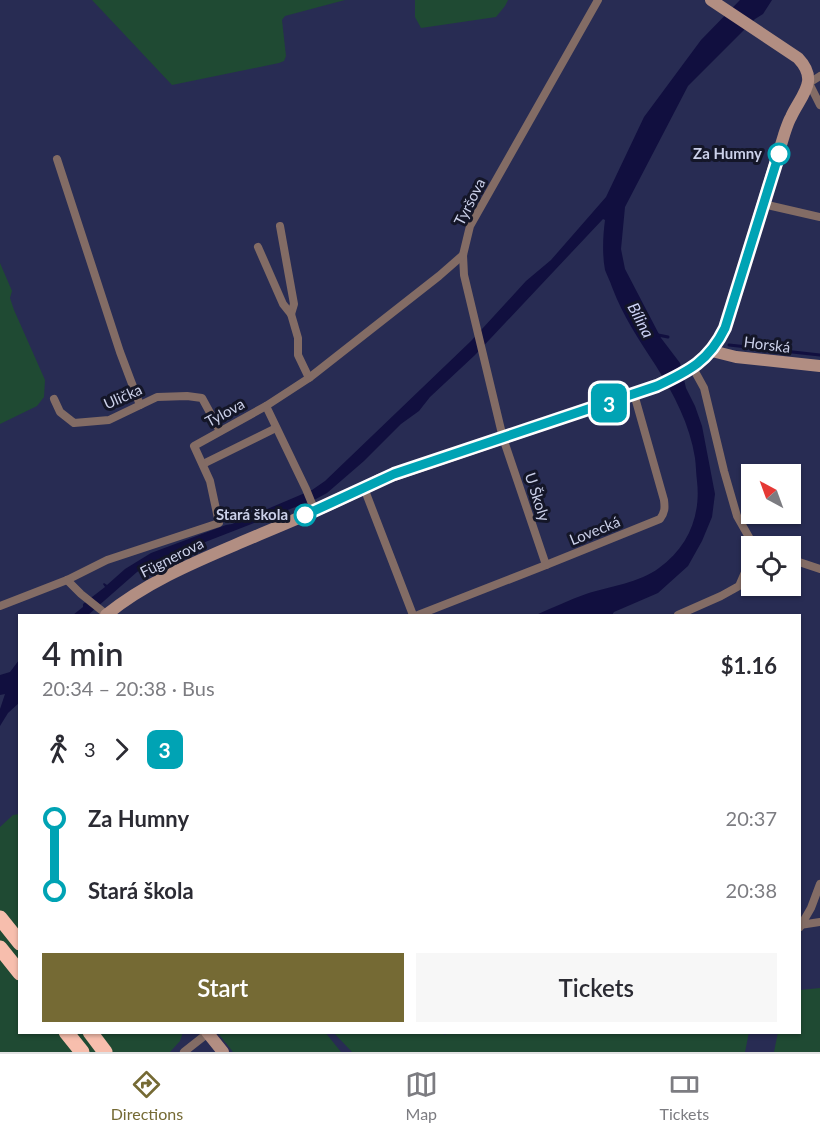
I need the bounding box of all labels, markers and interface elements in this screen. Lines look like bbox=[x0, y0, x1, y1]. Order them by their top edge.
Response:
marker: Za Humny bbox=[768, 143, 790, 165]
place label: Za Humny bbox=[693, 144, 762, 162]
street label: Tyršova bbox=[450, 175, 489, 228]
water label: Bílina bbox=[624, 299, 659, 341]
street label: Horská bbox=[743, 332, 791, 356]
street label: Ulička bbox=[101, 380, 145, 412]
line badge: 3 bbox=[590, 384, 628, 422]
text: 3 bbox=[603, 391, 615, 416]
street label: Tylova bbox=[202, 394, 247, 430]
north arrow bbox=[741, 464, 801, 524]
map controls bbox=[741, 464, 801, 596]
street label: U Školy bbox=[522, 470, 554, 523]
marker: Stará škola bbox=[294, 504, 316, 526]
place label: Stará škola bbox=[216, 505, 288, 523]
street label: Lovecká bbox=[567, 512, 623, 548]
street label: Fügnerova bbox=[137, 533, 206, 581]
button: locate bbox=[741, 536, 801, 596]
text: 4 min bbox=[42, 633, 123, 673]
text: $1.16 bbox=[721, 652, 777, 679]
text: 20:34 – 20:38 · Bus bbox=[42, 676, 215, 700]
icon: walk bbox=[42, 733, 75, 766]
icon: forward bbox=[105, 733, 138, 766]
text: 3 bbox=[84, 737, 96, 761]
text: 3 bbox=[159, 737, 171, 762]
text: Za Humny bbox=[88, 805, 189, 832]
text: 20:37 bbox=[726, 806, 777, 830]
text: Stará škola bbox=[88, 877, 194, 904]
text: 20:38 bbox=[726, 878, 777, 902]
button: Start bbox=[42, 953, 404, 1022]
button: Tickets bbox=[416, 953, 777, 1022]
tab: Directions bbox=[111, 1068, 183, 1123]
tab: Map bbox=[405, 1068, 438, 1123]
tab: Tickets bbox=[660, 1068, 709, 1123]

